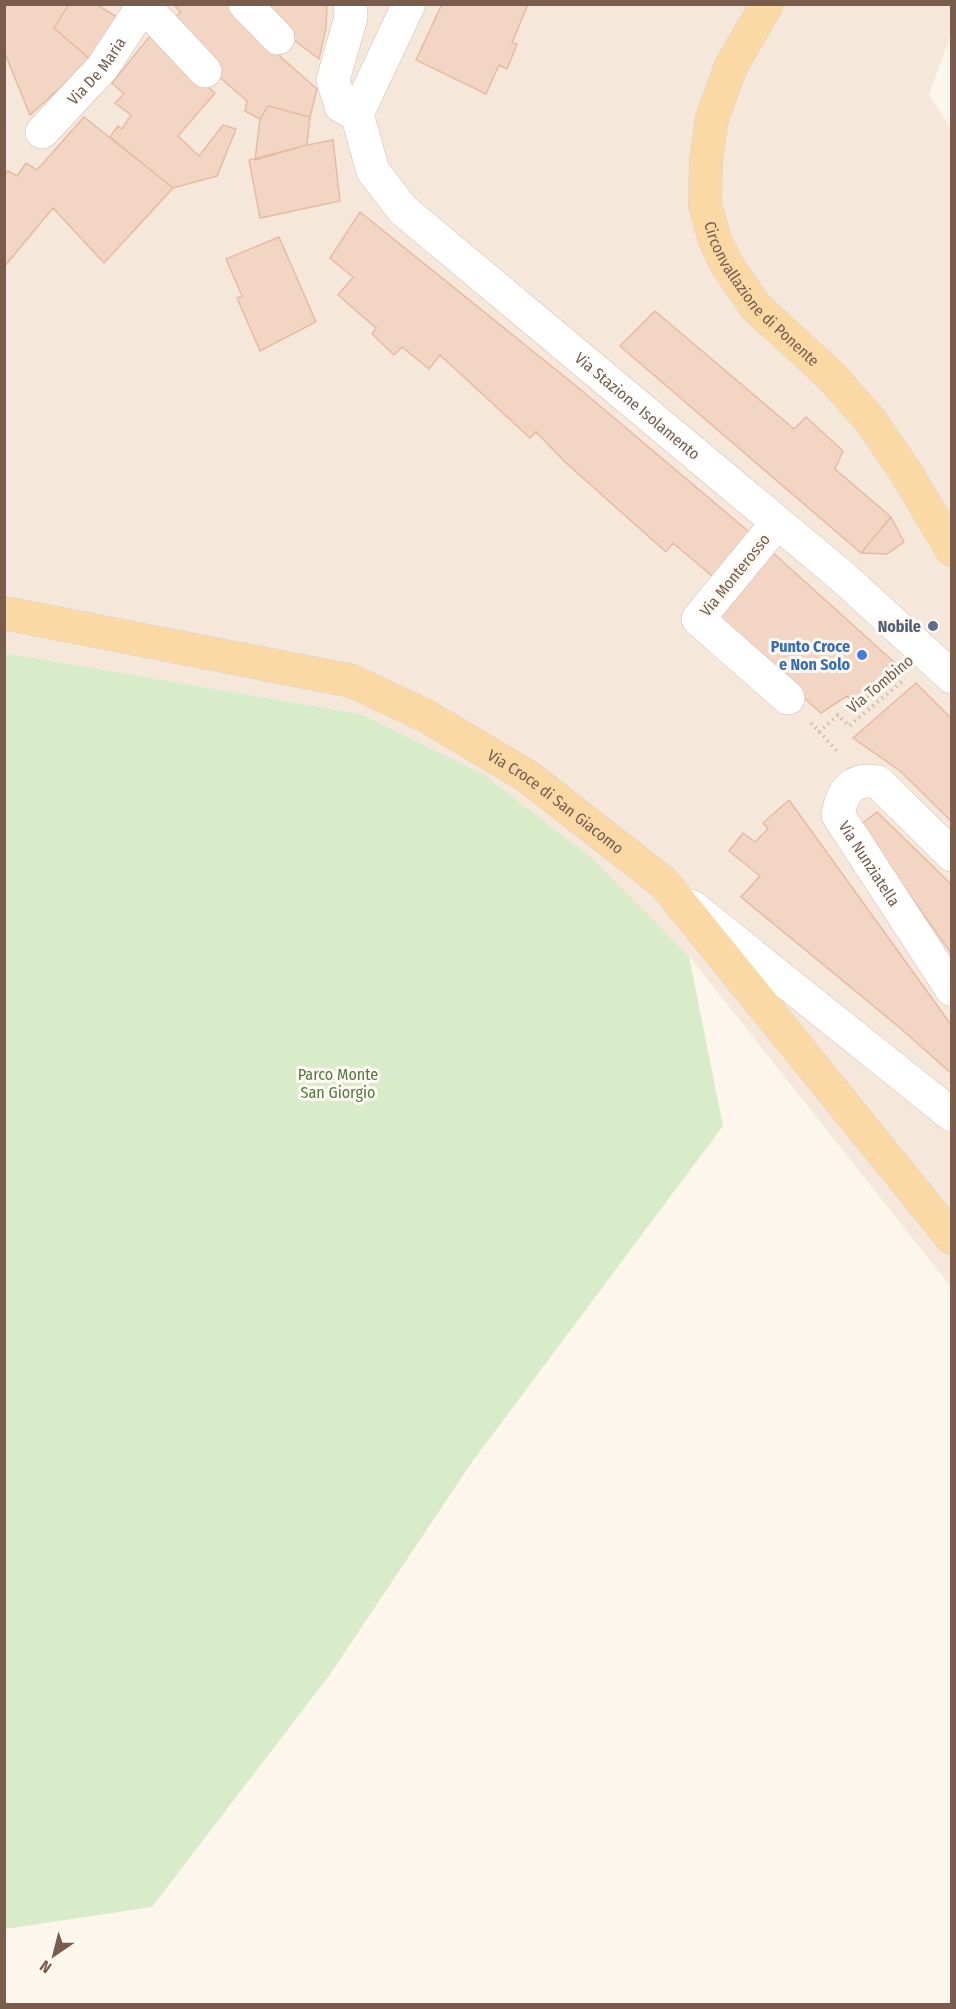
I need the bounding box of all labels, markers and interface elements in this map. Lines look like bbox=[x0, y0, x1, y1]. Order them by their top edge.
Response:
street label: Via De Maria bbox=[63, 33, 129, 108]
street label: Circonvallazione di Ponente bbox=[701, 219, 823, 370]
street label: Via Stazione Isolamento bbox=[571, 348, 704, 463]
street label: Via Monterosso bbox=[696, 530, 774, 620]
place label: Nobile bbox=[878, 617, 921, 636]
marker: Nobile bbox=[926, 619, 940, 633]
place label: Punto Croce e Non Solo bbox=[771, 637, 850, 674]
marker: Punto Croce e Non Solo bbox=[855, 648, 869, 662]
street label: Via Tombino bbox=[843, 651, 917, 717]
street label: Via Croce di San Giacomo bbox=[484, 745, 628, 858]
street label: Via Nunziatella bbox=[835, 817, 904, 910]
park label: Parco Monte San Giorgio bbox=[298, 1065, 378, 1102]
north arrow bbox=[24, 1925, 84, 1985]
text: N bbox=[36, 1956, 55, 1977]

